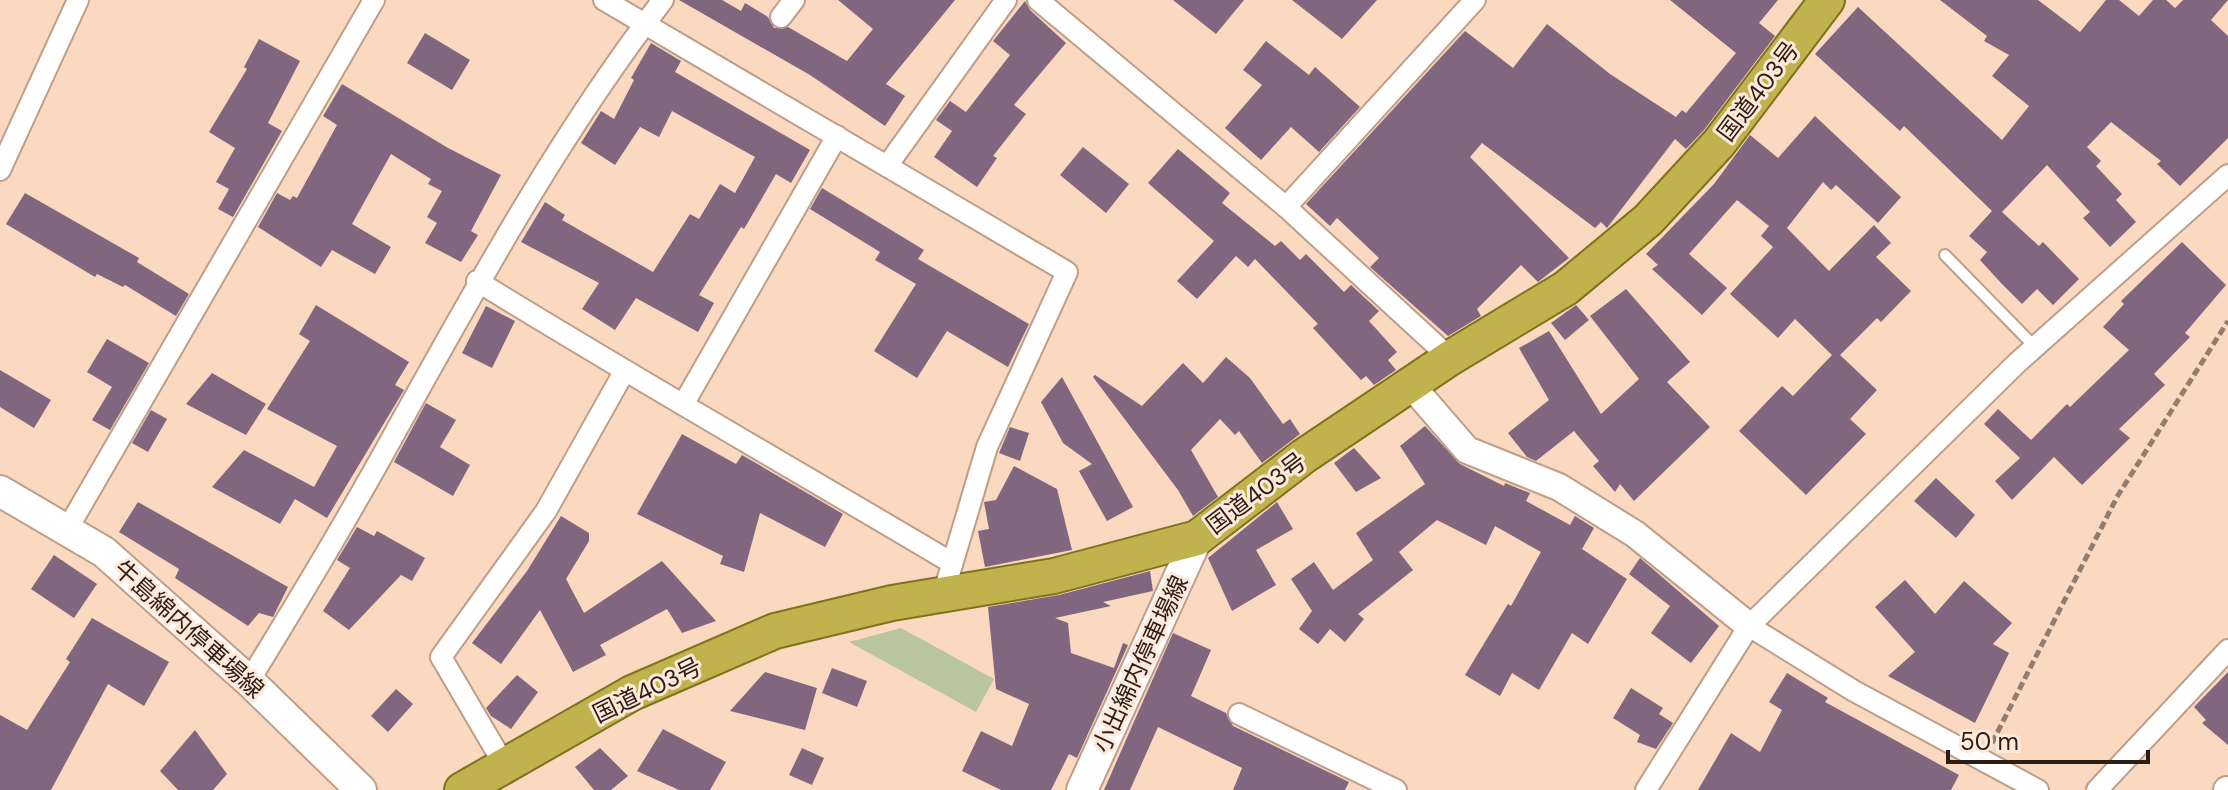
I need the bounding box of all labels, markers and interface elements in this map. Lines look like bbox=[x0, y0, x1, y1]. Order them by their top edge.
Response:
street label: 国道403号 bbox=[1710, 35, 1806, 147]
street label: 国道403号 bbox=[1200, 445, 1312, 541]
street label: 牛島綿内停車場線 bbox=[107, 553, 271, 705]
street label: 小出綿内停車場線 bbox=[1085, 570, 1195, 758]
street label: 国道403号 bbox=[588, 650, 706, 730]
scale bar bbox=[1948, 714, 2148, 764]
text: 50 m bbox=[1960, 726, 2019, 757]

